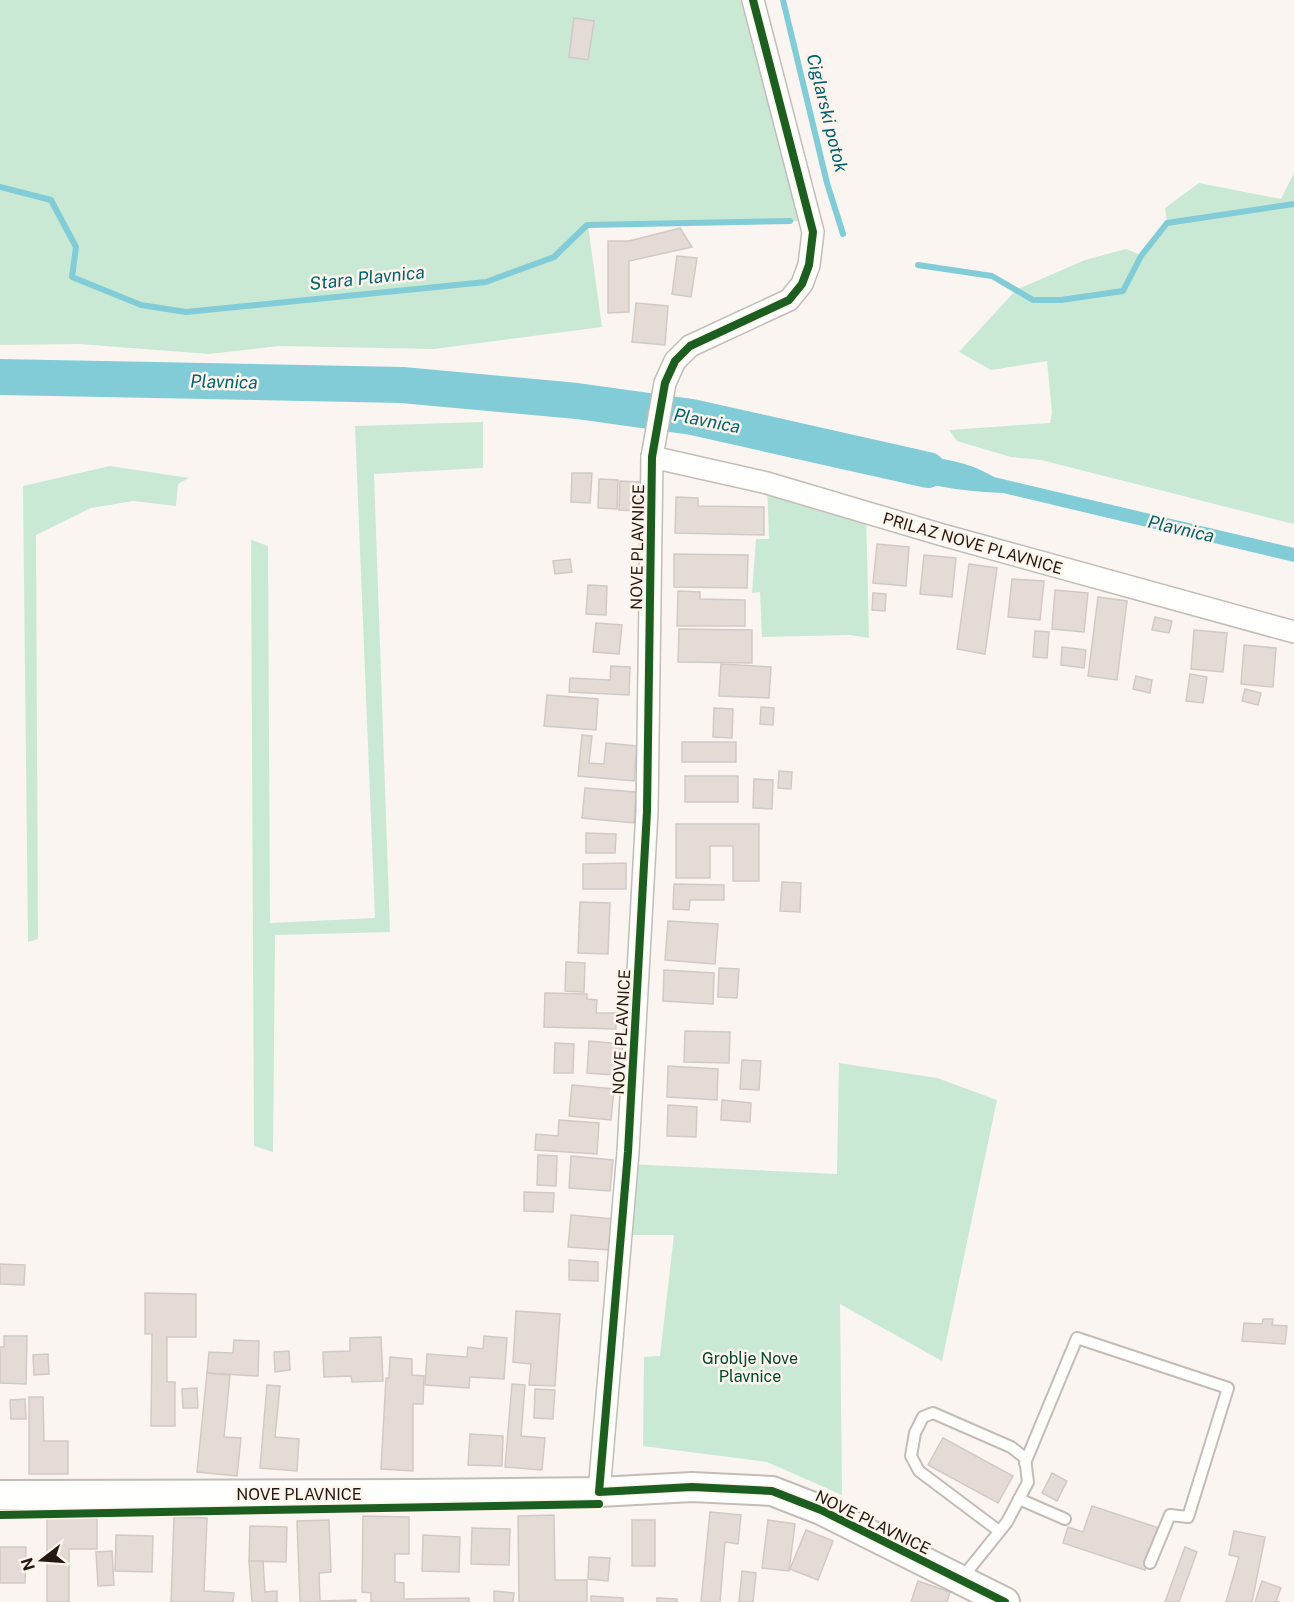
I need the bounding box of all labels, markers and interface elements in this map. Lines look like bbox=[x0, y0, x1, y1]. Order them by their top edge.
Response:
water label: Ciglarski potok bbox=[803, 51, 852, 175]
water label: Stara Plavnica bbox=[308, 261, 426, 294]
water label: Plavnica bbox=[190, 370, 258, 393]
water label: Plavnica bbox=[672, 404, 742, 437]
street label: NOVE PLAVNICE bbox=[627, 484, 648, 610]
street label: PRILAZ NOVE PLAVNICE bbox=[881, 509, 1065, 578]
water label: Plavnica bbox=[1146, 511, 1216, 546]
street label: NOVE PLAVNICE bbox=[609, 969, 634, 1095]
park label: Groblje Nove Plavnice bbox=[702, 1349, 798, 1386]
street label: NOVE PLAVNICE bbox=[236, 1485, 362, 1504]
street label: NOVE PLAVNICE bbox=[812, 1486, 933, 1559]
north arrow bbox=[12, 1530, 72, 1590]
text: N bbox=[17, 1555, 39, 1573]

